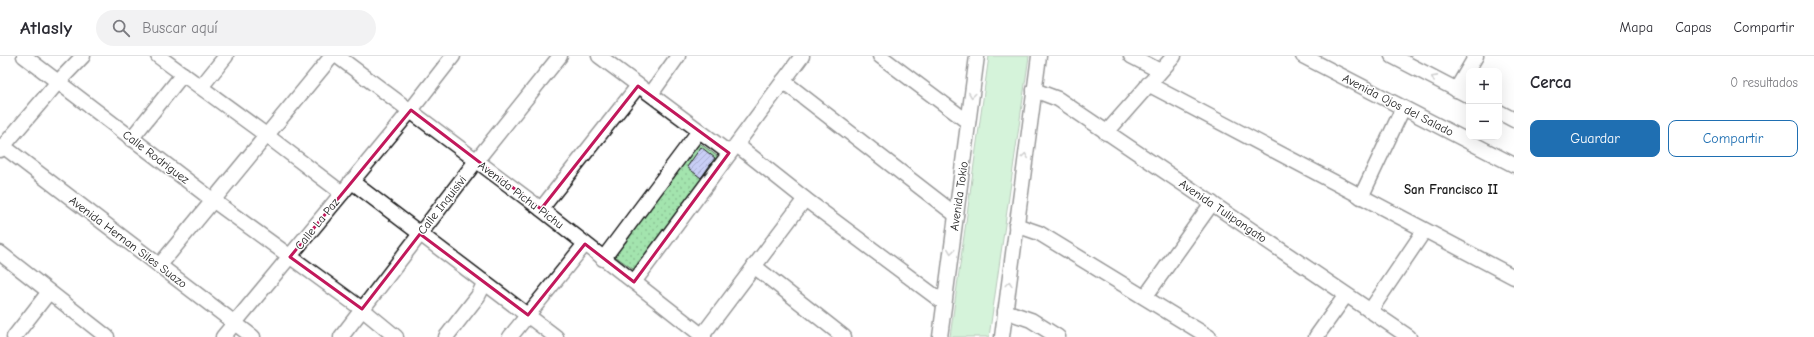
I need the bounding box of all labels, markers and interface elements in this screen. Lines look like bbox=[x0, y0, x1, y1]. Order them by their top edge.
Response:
search box bbox=[96, 10, 376, 46]
text: Atlasly bbox=[20, 17, 72, 39]
icon: search bbox=[110, 17, 132, 39]
text: Buscar aquí bbox=[142, 19, 218, 37]
text: Mapa bbox=[1620, 19, 1653, 36]
text: Capas bbox=[1675, 19, 1711, 36]
text: Compartir bbox=[1733, 19, 1794, 36]
map controls bbox=[1466, 68, 1502, 140]
button: + bbox=[1466, 68, 1502, 104]
street label: Avenida Ojos del Salado bbox=[1340, 71, 1456, 139]
text: Cerca bbox=[1530, 73, 1572, 92]
one-way arrow bbox=[1431, 75, 1439, 83]
text: 0 resultados bbox=[1730, 75, 1798, 90]
one-way arrow bbox=[968, 92, 977, 98]
button: − bbox=[1466, 104, 1502, 140]
button: Guardar bbox=[1530, 120, 1660, 157]
button: Compartir bbox=[1668, 120, 1798, 157]
street label: Calle Rodriguez bbox=[120, 127, 193, 187]
one-way arrow bbox=[1020, 152, 1029, 159]
street label: Avenida Pichu Pichu bbox=[476, 158, 566, 232]
street label: Avenida Tokio bbox=[947, 160, 971, 232]
street label: Calle Inquisivi bbox=[415, 173, 469, 237]
street label: Avenida Tulipangato bbox=[1177, 177, 1269, 245]
district label: San Francisco II bbox=[1404, 182, 1498, 197]
street label: Avenida Hernan Siles Suazo bbox=[66, 193, 190, 291]
street label: Calle La Paz bbox=[292, 195, 343, 253]
one-way arrow bbox=[947, 248, 956, 254]
one-way arrow bbox=[1004, 281, 1013, 287]

